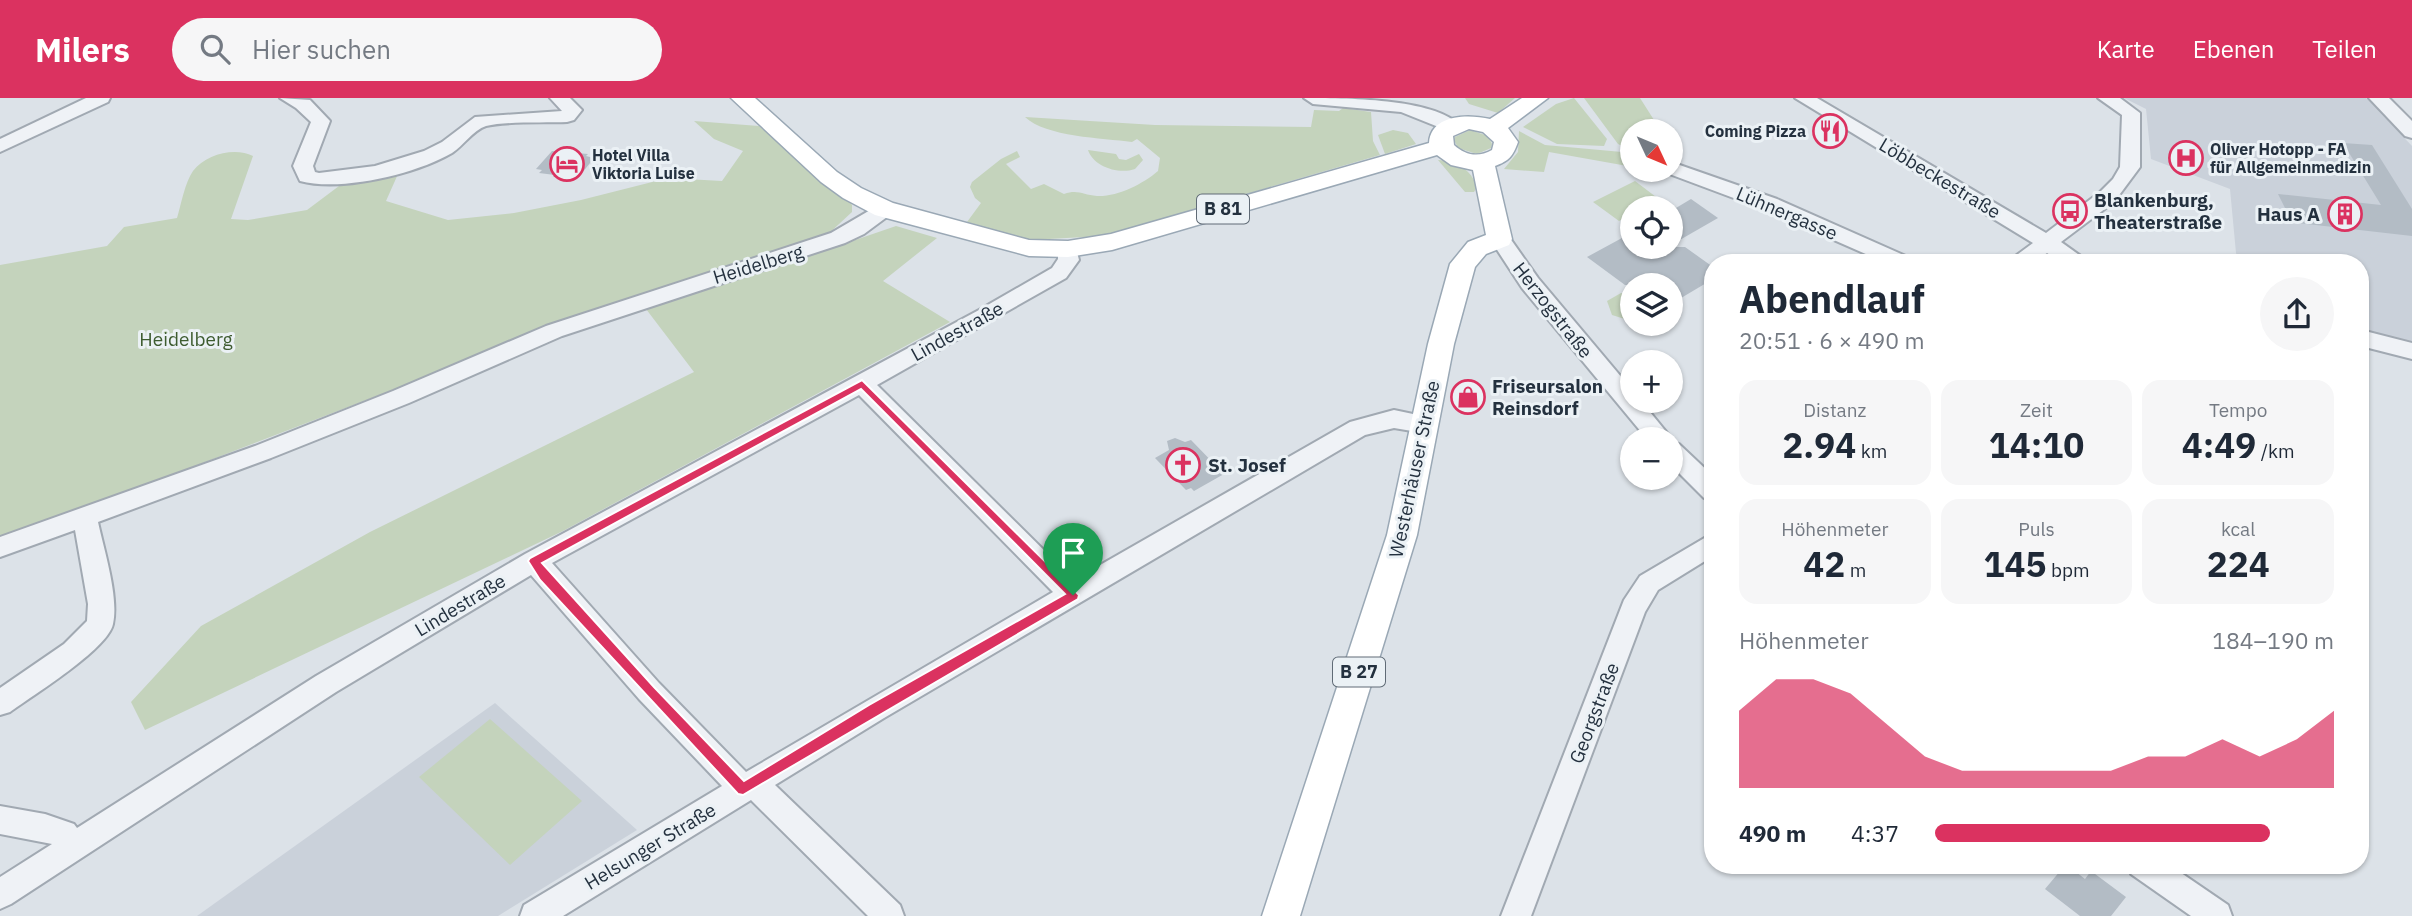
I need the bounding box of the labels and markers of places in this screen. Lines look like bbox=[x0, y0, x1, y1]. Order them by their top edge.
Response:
restaurant icon: Coming Pizza bbox=[1811, 112, 1849, 150]
place label: Coming Pizza bbox=[1705, 121, 1806, 141]
hospital icon: Oliver Hotopp - FA für Allgemeinmedizin bbox=[2167, 139, 2205, 177]
place label: Oliver Hotopp - FA für Allgemeinmedizin bbox=[2210, 139, 2371, 177]
hotel icon: Hotel Villa Viktoria Luise bbox=[548, 145, 586, 183]
place label: Hotel Villa Viktoria Luise bbox=[592, 145, 695, 183]
place label: Blankenburg, Theaterstraße bbox=[2094, 188, 2222, 234]
bus stop icon: Blankenburg, Theaterstraße bbox=[2051, 192, 2089, 230]
building icon: Haus A bbox=[2326, 195, 2364, 233]
place label: Haus A bbox=[2257, 202, 2320, 226]
place label: Friseursalon Reinsdorf bbox=[1492, 374, 1603, 420]
shop icon: Friseursalon Reinsdorf bbox=[1449, 378, 1487, 416]
church icon: St. Josef bbox=[1164, 446, 1202, 484]
place label: St. Josef bbox=[1208, 453, 1286, 477]
pin bbox=[1043, 523, 1103, 595]

